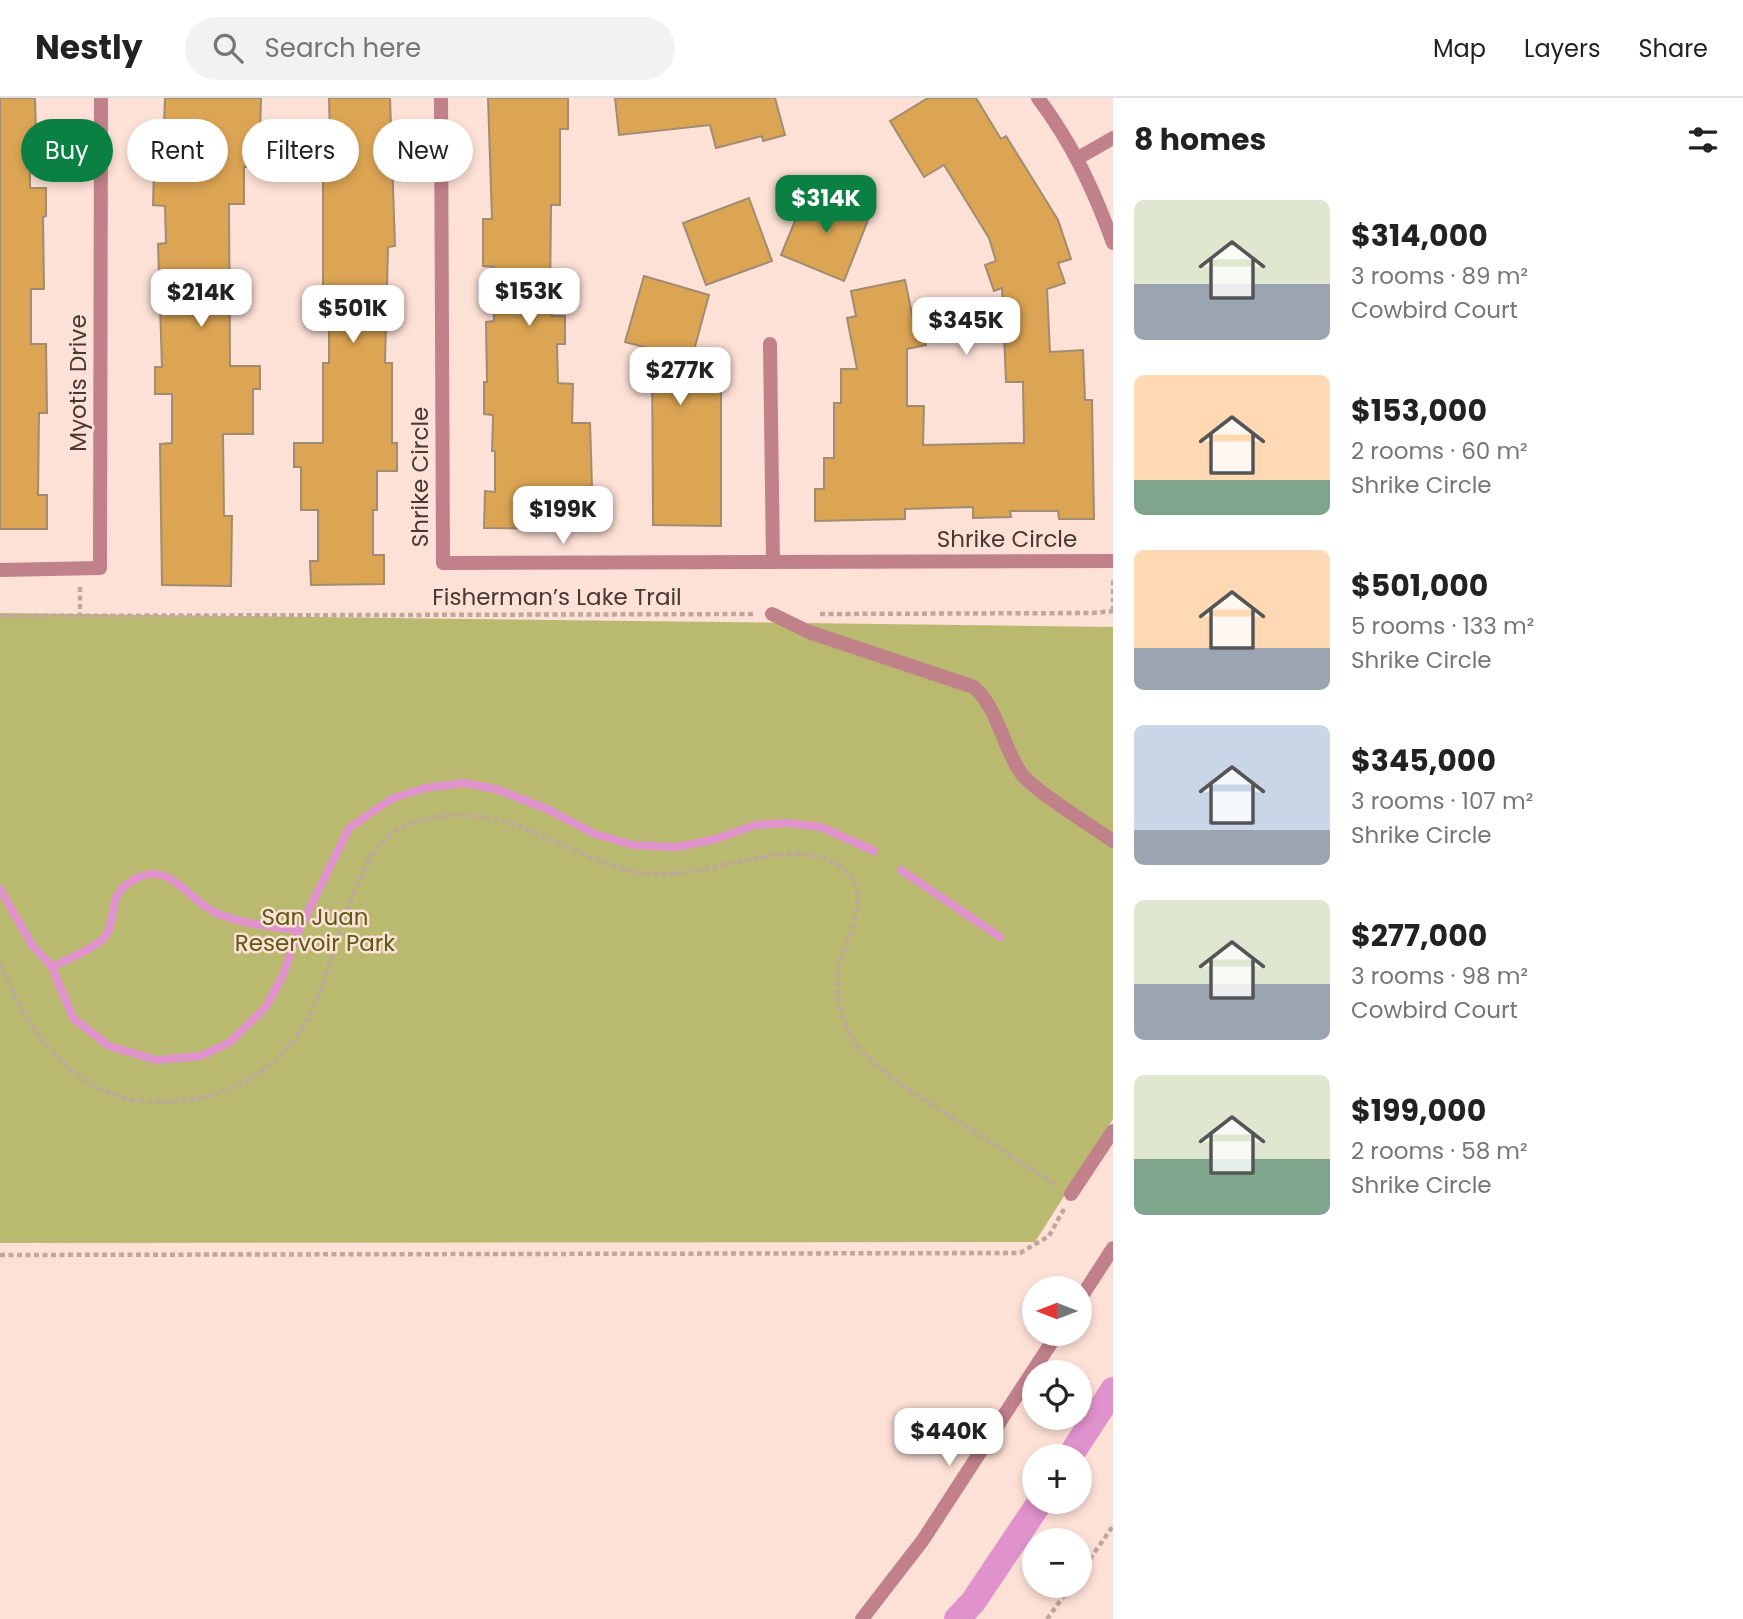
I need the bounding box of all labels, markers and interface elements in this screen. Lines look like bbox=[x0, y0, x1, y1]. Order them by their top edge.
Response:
search box bbox=[185, 17, 675, 80]
text: Nestly bbox=[35, 24, 143, 71]
icon: search bbox=[209, 29, 247, 67]
text: Search here bbox=[265, 30, 421, 66]
text: Map bbox=[1433, 32, 1486, 65]
text: Layers bbox=[1524, 32, 1600, 65]
text: Share bbox=[1638, 32, 1708, 65]
text: 8 homes bbox=[1134, 118, 1266, 161]
chip: Buy bbox=[21, 119, 113, 182]
chip: Rent bbox=[127, 119, 228, 182]
chip: Filters bbox=[242, 119, 359, 182]
chip: New bbox=[373, 119, 473, 182]
icon: filters bbox=[1684, 121, 1722, 159]
pin: $314K bbox=[777, 176, 875, 235]
text: $314K bbox=[791, 182, 861, 214]
text: $314,000 bbox=[1351, 214, 1488, 257]
icon: home bbox=[1190, 228, 1274, 312]
text: 3 rooms · 89 m² bbox=[1351, 260, 1528, 292]
pin: $153K bbox=[480, 268, 578, 328]
pin: $214K bbox=[152, 270, 250, 329]
text: $153K bbox=[495, 275, 563, 307]
text: $214K bbox=[167, 276, 235, 308]
pin: $501K bbox=[304, 286, 402, 345]
text: $501K bbox=[318, 292, 388, 324]
text: Cowbird Court bbox=[1351, 294, 1518, 326]
pin: $345K bbox=[917, 298, 1015, 357]
text: $345K bbox=[928, 304, 1004, 336]
street label: Myotis Drive bbox=[62, 314, 94, 452]
pin: $277K bbox=[631, 348, 729, 407]
text: $277K bbox=[646, 354, 714, 386]
text: $153,000 bbox=[1351, 389, 1487, 432]
icon: home bbox=[1190, 403, 1274, 487]
street label: Shrike Circle bbox=[404, 407, 436, 547]
text: 2 rooms · 60 m² bbox=[1351, 435, 1528, 467]
text: Shrike Circle bbox=[1351, 469, 1492, 501]
pin: $199K bbox=[514, 486, 612, 546]
text: $199K bbox=[529, 493, 597, 525]
street label: Shrike Circle bbox=[937, 523, 1077, 555]
text: $501,000 bbox=[1351, 564, 1488, 607]
icon: home bbox=[1190, 578, 1274, 662]
street label: Fisherman’s Lake Trail bbox=[432, 581, 682, 613]
text: 5 rooms · 133 m² bbox=[1351, 610, 1534, 642]
text: Shrike Circle bbox=[1351, 644, 1492, 676]
text: $345,000 bbox=[1351, 739, 1496, 782]
icon: home bbox=[1190, 753, 1274, 837]
text: 3 rooms · 107 m² bbox=[1351, 785, 1533, 817]
text: Shrike Circle bbox=[1351, 819, 1492, 851]
park label: San Juan Reservoir Park bbox=[235, 901, 395, 959]
text: $277,000 bbox=[1351, 914, 1487, 957]
icon: home bbox=[1190, 928, 1274, 1012]
text: 3 rooms · 98 m² bbox=[1351, 960, 1528, 992]
text: Cowbird Court bbox=[1351, 994, 1518, 1026]
text: $199,000 bbox=[1351, 1089, 1486, 1132]
icon: home bbox=[1190, 1103, 1274, 1187]
text: 2 rooms · 58 m² bbox=[1351, 1135, 1528, 1167]
text: Shrike Circle bbox=[1351, 1169, 1492, 1201]
north arrow bbox=[1022, 1276, 1092, 1346]
map controls bbox=[1022, 1276, 1092, 1598]
button: locate bbox=[1022, 1360, 1092, 1430]
pin: $440K bbox=[900, 1408, 998, 1468]
text: $440K bbox=[910, 1415, 988, 1447]
button: + bbox=[1022, 1444, 1092, 1514]
button: − bbox=[1022, 1528, 1092, 1598]

